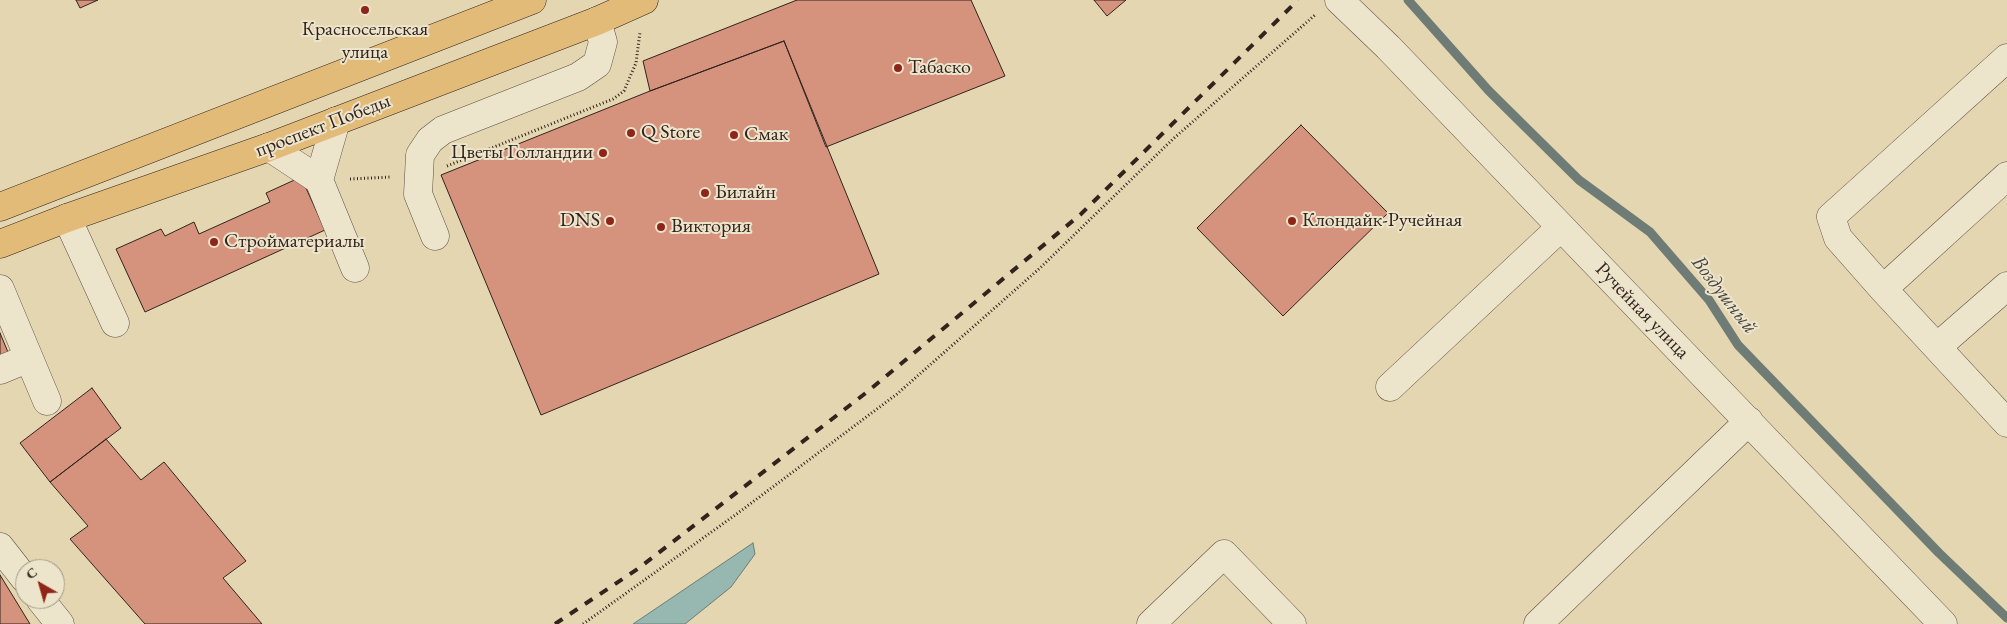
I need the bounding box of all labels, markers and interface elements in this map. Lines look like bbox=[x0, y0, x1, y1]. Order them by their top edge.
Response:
marker: Красносельская улица bbox=[359, 4, 371, 16]
place label: Красносельская улица bbox=[302, 18, 428, 65]
place label: Табаско bbox=[908, 56, 971, 80]
marker: Табаско bbox=[892, 62, 904, 74]
street label: проспект Победы bbox=[252, 89, 394, 163]
place label: Q Store bbox=[641, 121, 700, 145]
place label: Смак bbox=[744, 123, 788, 147]
marker: Q Store bbox=[625, 127, 637, 139]
marker: Смак bbox=[728, 129, 740, 141]
place label: Цветы Голландии bbox=[451, 141, 593, 165]
marker: Цветы Голландии bbox=[597, 147, 609, 159]
place label: Билайн bbox=[715, 181, 776, 205]
marker: Билайн bbox=[699, 187, 711, 199]
place label: DNS bbox=[560, 209, 600, 233]
place label: Клондайк-Ручейная bbox=[1302, 209, 1462, 233]
marker: DNS bbox=[604, 215, 616, 227]
place label: Виктория bbox=[671, 215, 751, 239]
marker: Клондайк-Ручейная bbox=[1286, 215, 1298, 227]
marker: Виктория bbox=[655, 221, 667, 233]
place label: Стройматериалы bbox=[224, 230, 364, 254]
marker: Стройматериалы bbox=[208, 236, 220, 248]
water label: Воздушный bbox=[1686, 251, 1762, 339]
street label: Ручейная улица bbox=[1590, 258, 1694, 364]
north arrow bbox=[15, 559, 65, 609]
text: С bbox=[22, 563, 41, 583]

